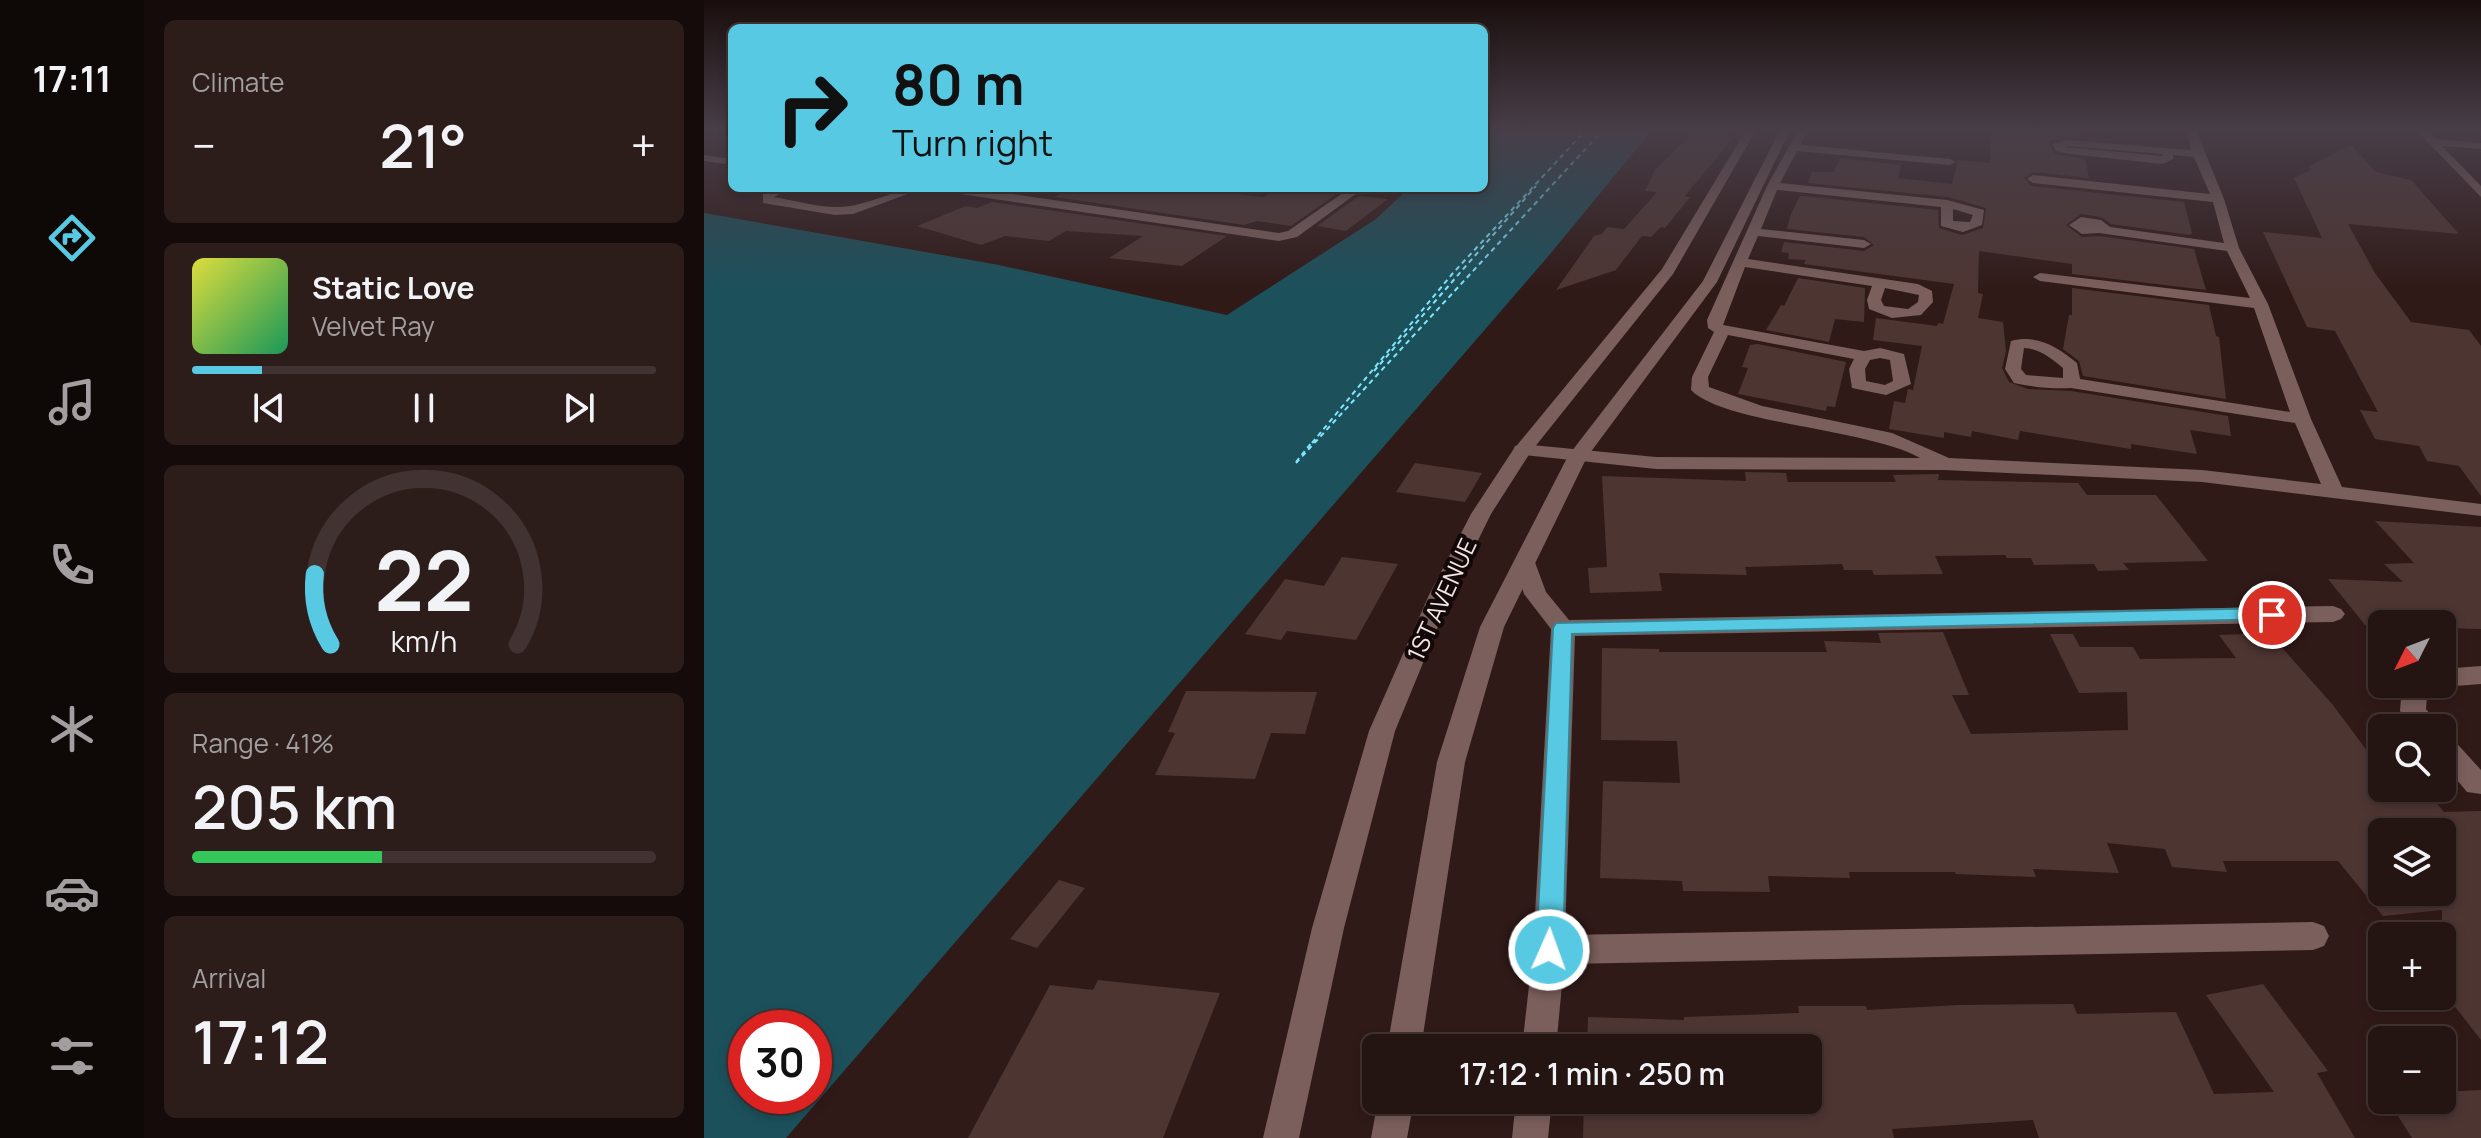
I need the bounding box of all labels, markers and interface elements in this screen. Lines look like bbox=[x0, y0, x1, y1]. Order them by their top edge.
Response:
text: 80 m bbox=[892, 45, 1025, 122]
text: 17:11 bbox=[33, 54, 111, 103]
icon: right bbox=[760, 56, 864, 160]
text: Climate bbox=[192, 64, 284, 100]
text: 21° bbox=[379, 104, 467, 186]
text: − bbox=[192, 115, 216, 175]
text: + bbox=[631, 115, 656, 175]
text: Turn right bbox=[892, 118, 1053, 167]
icon: directions bbox=[44, 210, 100, 266]
text: Static Love bbox=[312, 267, 475, 308]
text: Velvet Ray bbox=[312, 308, 435, 344]
icon: music bbox=[44, 374, 100, 430]
icon: previous bbox=[247, 386, 291, 430]
icon: pause bbox=[402, 386, 446, 430]
icon: next bbox=[557, 386, 601, 430]
text: 22 bbox=[374, 522, 474, 636]
street label: 1ST AVENUE bbox=[1398, 533, 1484, 665]
icon: phone bbox=[44, 537, 100, 593]
pin bbox=[2238, 581, 2306, 649]
icon: arrive bbox=[2250, 593, 2294, 637]
north arrow bbox=[2368, 610, 2456, 698]
map controls bbox=[2368, 610, 2456, 1114]
text: km/h bbox=[391, 622, 457, 661]
icon: climate bbox=[44, 701, 100, 757]
button: search bbox=[2368, 714, 2456, 802]
text: Range · 41% bbox=[192, 725, 334, 761]
text: 205 km bbox=[192, 765, 397, 847]
button: layers bbox=[2368, 818, 2456, 906]
icon: car bbox=[44, 865, 100, 921]
position arrow bbox=[1507, 908, 1591, 992]
button: + bbox=[2368, 922, 2456, 1010]
text: Arrival bbox=[192, 960, 266, 996]
text: 17:12 bbox=[192, 1000, 329, 1082]
speed limit sign: 30 bbox=[728, 1010, 832, 1114]
button: − bbox=[2368, 1026, 2456, 1114]
icon: filters bbox=[44, 1028, 100, 1084]
text: 17:12 · 1 min · 250 m bbox=[1459, 1053, 1725, 1094]

